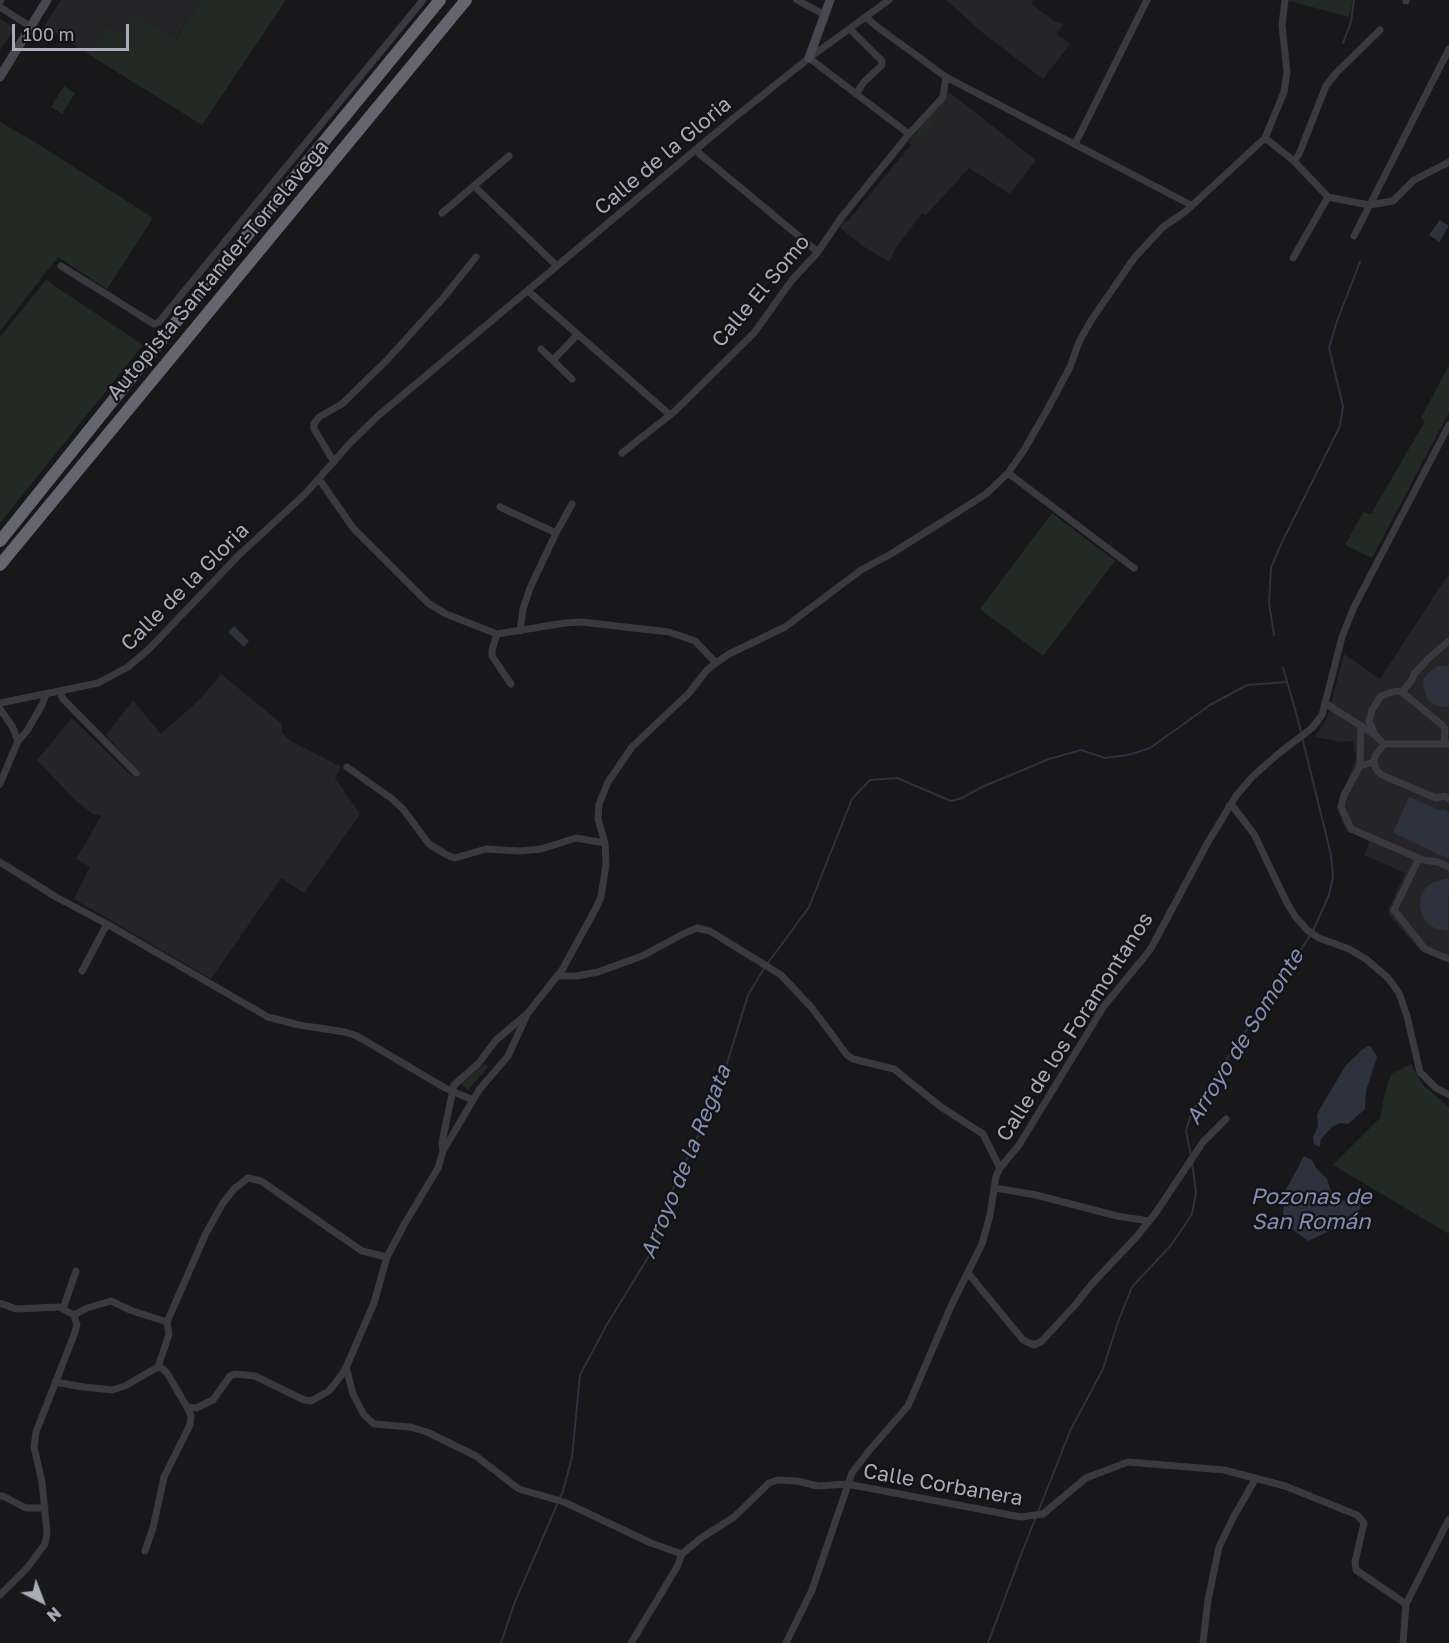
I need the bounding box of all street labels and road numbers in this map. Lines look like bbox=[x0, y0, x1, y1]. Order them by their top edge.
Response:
street label: Calle de la Gloria bbox=[590, 92, 736, 220]
street label: Autopista Santander-Torrelavega bbox=[102, 135, 334, 405]
street label: Calle El Somo bbox=[707, 230, 815, 352]
street label: Calle de la Gloria bbox=[116, 518, 254, 656]
street label: Calle de los Foramontanos bbox=[991, 908, 1159, 1146]
street label: Calle Corbanera bbox=[861, 1459, 1025, 1511]

